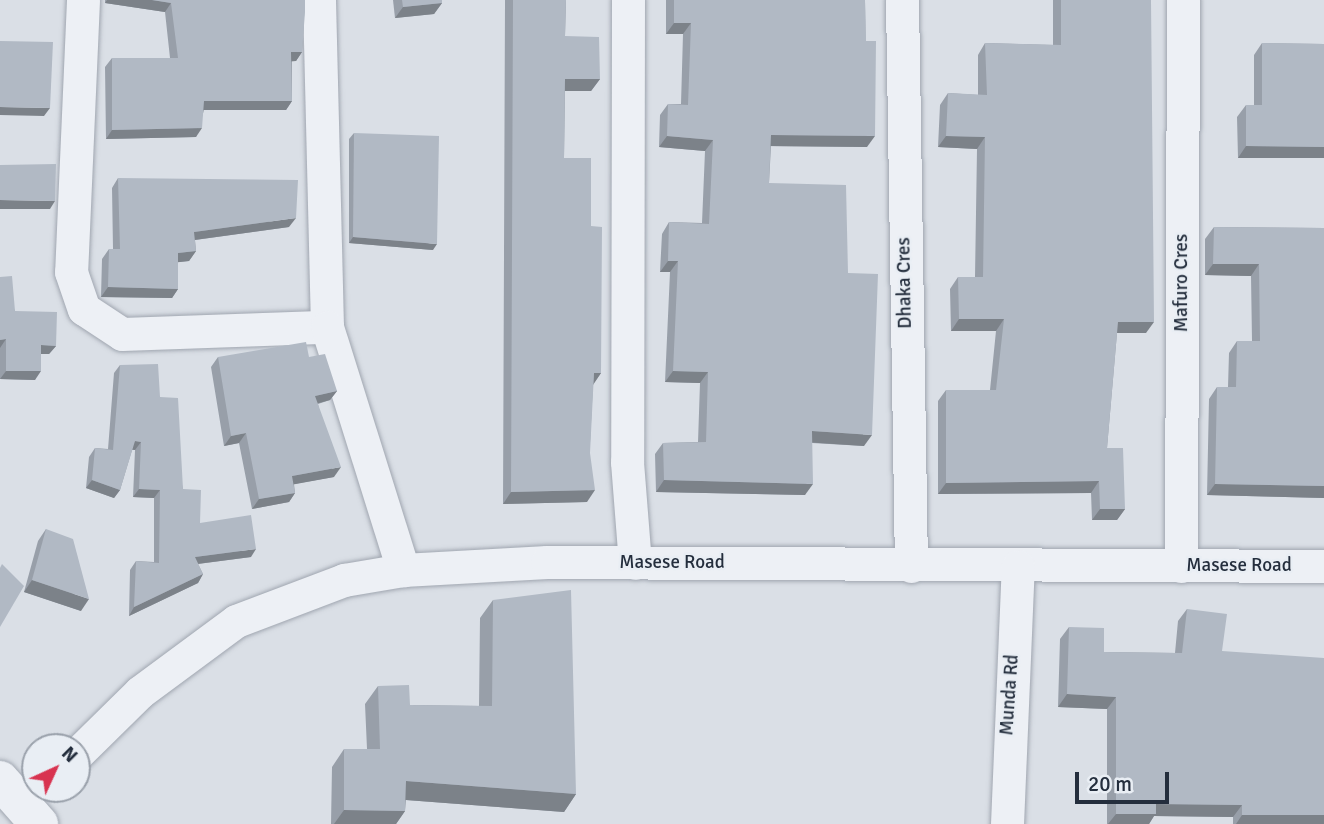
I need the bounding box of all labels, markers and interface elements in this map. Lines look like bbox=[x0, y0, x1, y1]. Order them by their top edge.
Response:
street label: Mafuro Cres bbox=[1171, 234, 1193, 332]
street label: Dhaka Cres bbox=[893, 237, 917, 329]
street label: Masese Road bbox=[619, 552, 725, 574]
street label: Masese Road bbox=[1186, 555, 1292, 577]
street label: Munda Rd bbox=[996, 654, 1024, 736]
north arrow bbox=[21, 733, 91, 803]
text: N bbox=[56, 741, 83, 768]
scale bar bbox=[1079, 758, 1174, 802]
text: 20 m bbox=[1088, 771, 1132, 797]

